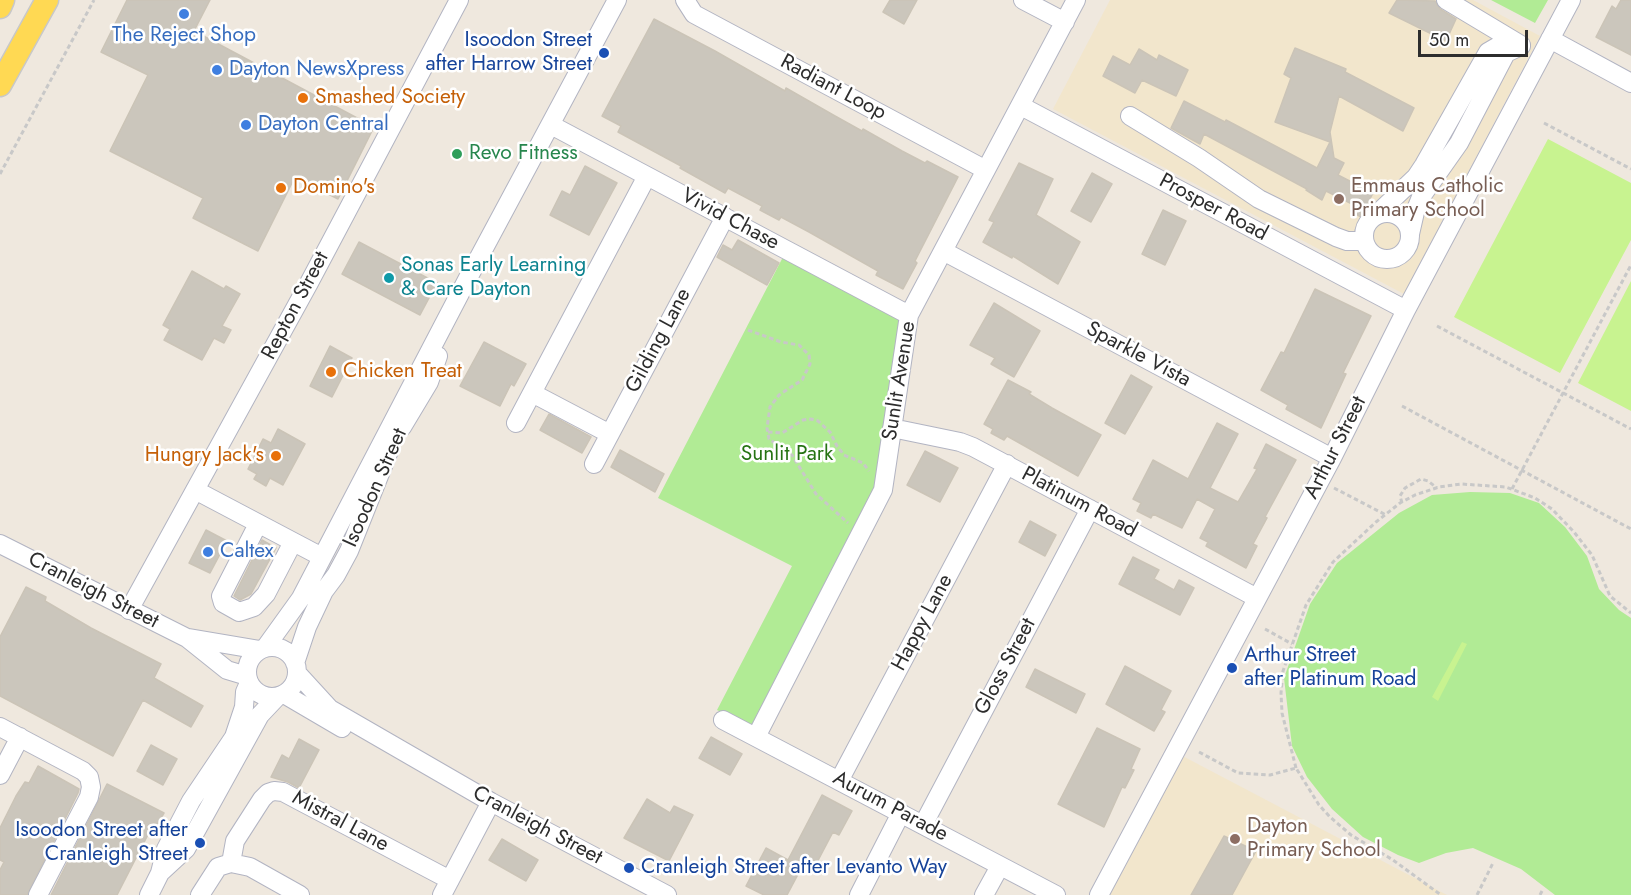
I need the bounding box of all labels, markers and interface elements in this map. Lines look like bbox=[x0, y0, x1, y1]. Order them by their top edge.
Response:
marker: The Reject Shop bbox=[177, 7, 191, 21]
scale bar bbox=[1421, 18, 1530, 56]
place label: The Reject Shop bbox=[112, 23, 256, 49]
text: 50 m bbox=[1429, 27, 1469, 53]
place label: Isoodon Street after Harrow Street bbox=[425, 28, 592, 78]
marker: Isoodon Street after Harrow Street bbox=[597, 46, 611, 60]
street label: Radiant Loop bbox=[776, 50, 890, 126]
place label: Dayton NewsXpress bbox=[229, 57, 404, 83]
marker: Dayton NewsXpress bbox=[210, 63, 224, 77]
place label: Smashed Society bbox=[315, 85, 465, 111]
marker: Smashed Society bbox=[296, 91, 310, 105]
place label: Dayton Central bbox=[258, 112, 389, 138]
marker: Dayton Central bbox=[239, 118, 253, 132]
place label: Revo Fitness bbox=[469, 141, 578, 167]
marker: Revo Fitness bbox=[450, 147, 464, 161]
street label: Prosper Road bbox=[1154, 169, 1272, 247]
place label: Emmaus Catholic Primary School bbox=[1351, 174, 1504, 224]
place label: Domino's bbox=[293, 175, 375, 201]
marker: Domino's bbox=[274, 181, 288, 195]
street label: Vivid Chase bbox=[677, 184, 783, 256]
marker: Emmaus Catholic Primary School bbox=[1332, 192, 1346, 206]
street label: Repton Street bbox=[257, 248, 335, 364]
place label: Sonas Early Learning & Care Dayton bbox=[401, 253, 586, 303]
marker: Sonas Early Learning & Care Dayton bbox=[382, 271, 396, 285]
street label: Gilding Lane bbox=[621, 284, 697, 398]
street label: Sparkle Vista bbox=[1081, 317, 1195, 393]
street label: Sunlit Avenue bbox=[878, 319, 922, 443]
place label: Chicken Treat bbox=[343, 359, 462, 385]
marker: Chicken Treat bbox=[324, 365, 338, 379]
street label: Arthur Street bbox=[1299, 392, 1373, 504]
street label: Isoodon Street bbox=[339, 425, 413, 551]
park label: Sunlit Park bbox=[741, 442, 833, 468]
place label: Hungry Jack's bbox=[145, 443, 264, 469]
marker: Hungry Jack's bbox=[269, 449, 283, 463]
street label: Platinum Road bbox=[1017, 462, 1141, 544]
place label: Caltex bbox=[220, 539, 274, 565]
marker: Caltex bbox=[201, 545, 215, 559]
street label: Cranleigh Street bbox=[23, 547, 163, 635]
street label: Happy Lane bbox=[887, 570, 959, 676]
street label: Gloss Street bbox=[970, 614, 1042, 720]
place label: Arthur Street after Platinum Road bbox=[1244, 643, 1416, 693]
marker: Arthur Street after Platinum Road bbox=[1225, 661, 1239, 675]
street label: Aurum Parade bbox=[828, 766, 952, 848]
street label: Cranleigh Street bbox=[468, 781, 606, 871]
street label: Mistral Lane bbox=[287, 786, 393, 858]
place label: Dayton Primary School bbox=[1247, 814, 1381, 864]
place label: Isoodon Street after Cranleigh Street bbox=[15, 818, 188, 868]
marker: Dayton Primary School bbox=[1228, 832, 1242, 846]
marker: Isoodon Street after Cranleigh Street bbox=[193, 836, 207, 850]
place label: Cranleigh Street after Levanto Way bbox=[641, 855, 947, 881]
marker: Cranleigh Street after Levanto Way bbox=[622, 861, 636, 875]

